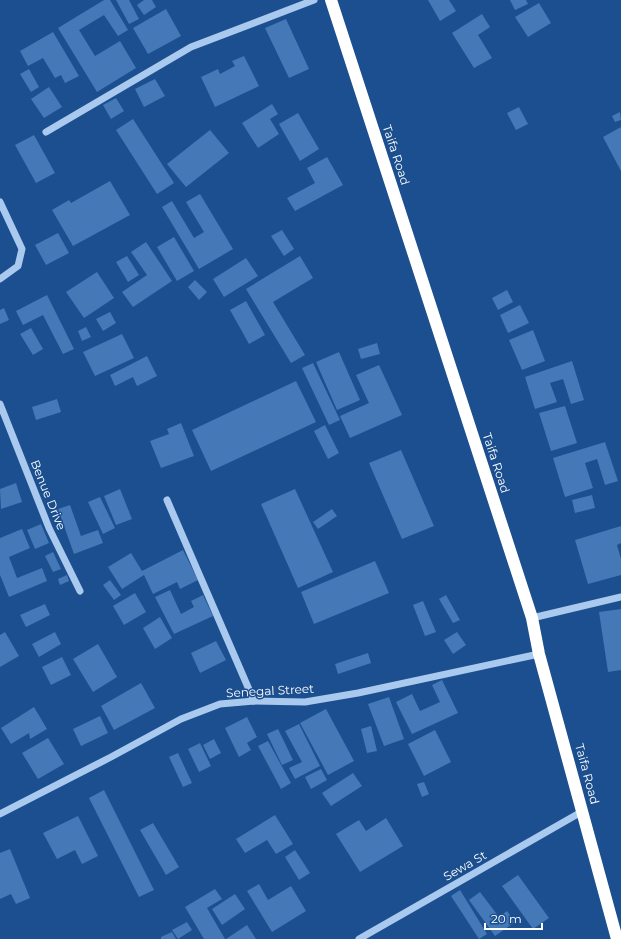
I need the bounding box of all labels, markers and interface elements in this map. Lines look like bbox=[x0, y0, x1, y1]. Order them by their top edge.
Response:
street label: Taifa Road bbox=[380, 123, 413, 187]
street label: Taifa Road bbox=[480, 431, 513, 495]
street label: Benue Drive bbox=[28, 458, 69, 532]
street label: Senegal Street bbox=[226, 681, 314, 700]
street label: Taifa Road bbox=[572, 742, 603, 806]
street label: Sewa St bbox=[441, 847, 489, 884]
scale bar bbox=[485, 905, 542, 931]
text: 20 m bbox=[491, 911, 522, 926]

